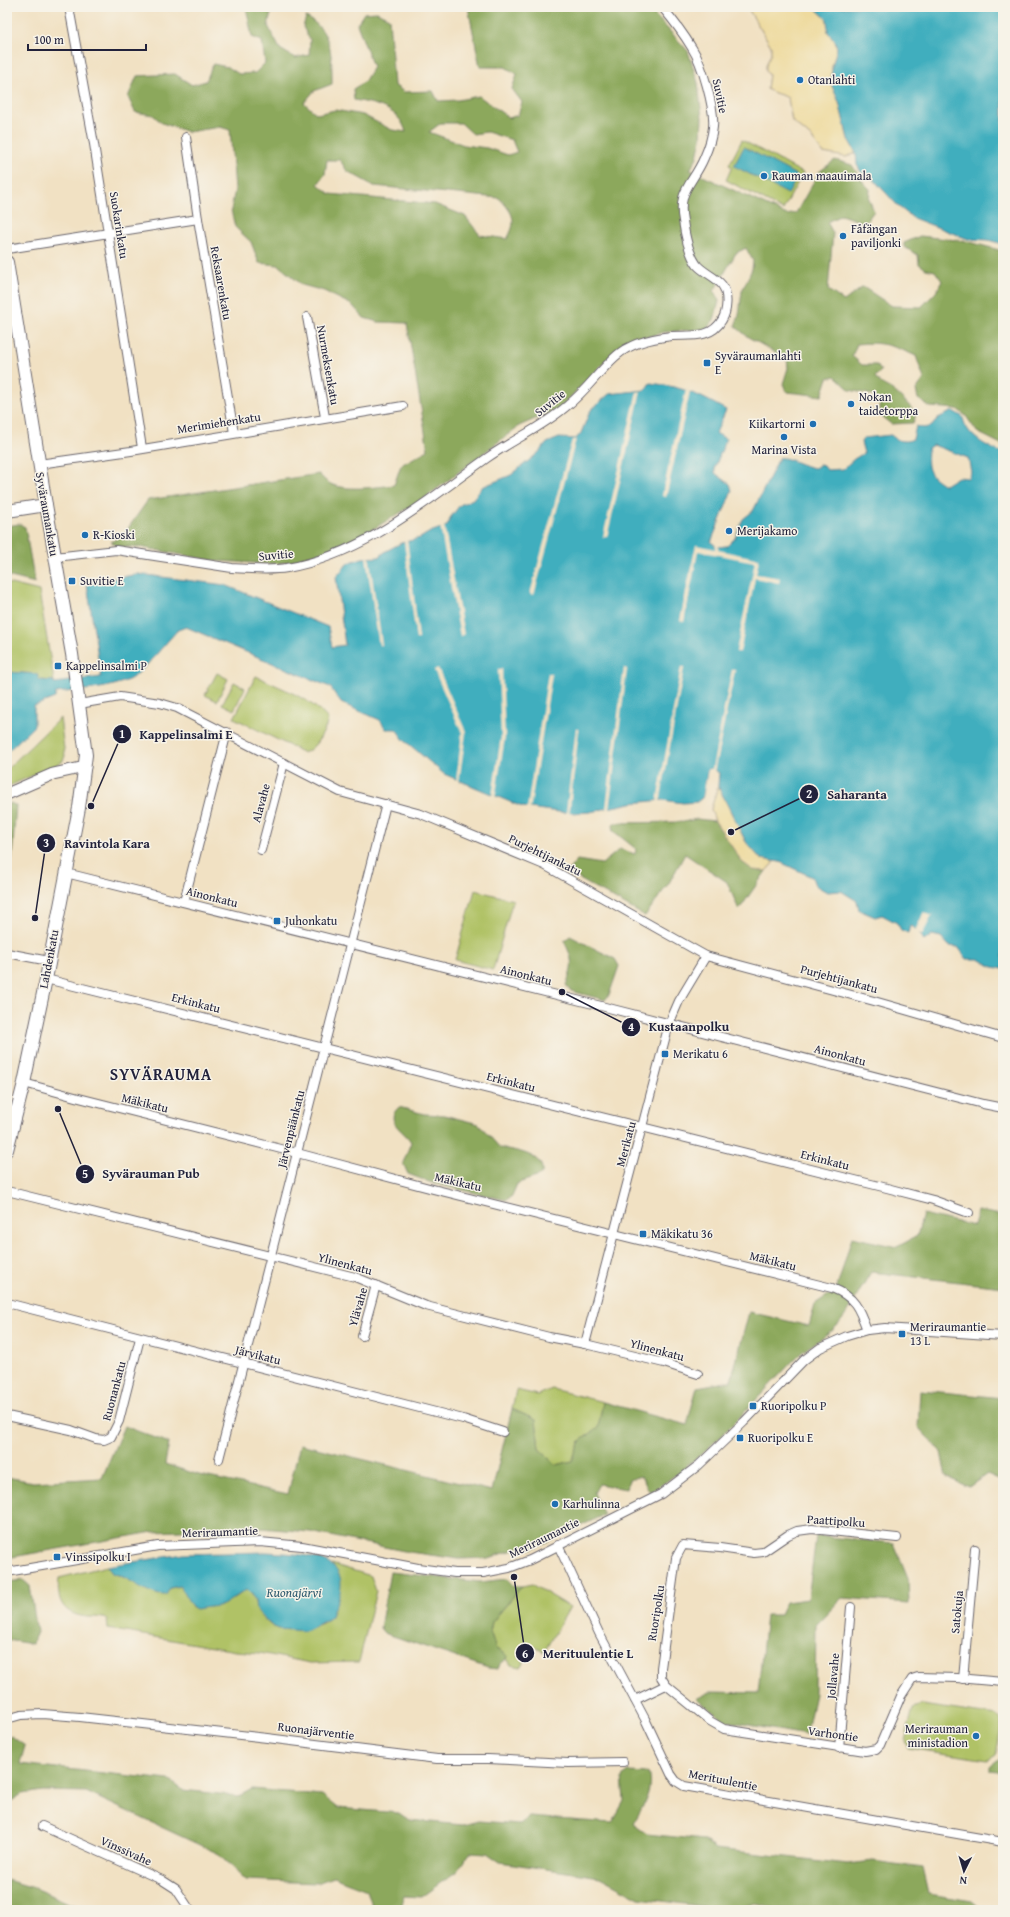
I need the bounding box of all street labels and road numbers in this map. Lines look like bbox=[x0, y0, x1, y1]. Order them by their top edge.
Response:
street label: Suvitie bbox=[709, 77, 733, 115]
street label: Suokarinkatu bbox=[106, 190, 133, 260]
street label: Reksaarenkatu bbox=[207, 245, 236, 322]
street label: Nurmeksenkatu bbox=[313, 324, 344, 406]
street label: Suvitie bbox=[531, 385, 569, 420]
street label: Merimiehenkatu bbox=[176, 407, 262, 437]
street label: Syväraumankatu bbox=[32, 470, 63, 558]
street label: Suvitie bbox=[258, 544, 294, 564]
street label: Alavahe bbox=[247, 781, 274, 824]
street label: Purjehtijankatu bbox=[506, 830, 585, 880]
street label: Ainonkatu bbox=[184, 882, 240, 911]
street label: Lahdenkatu bbox=[34, 928, 63, 990]
street label: Ainonkatu bbox=[498, 960, 554, 989]
street label: Purjehtijankatu bbox=[799, 960, 880, 997]
street label: Erkinkatu bbox=[170, 988, 223, 1017]
street label: Ainonkatu bbox=[812, 1039, 868, 1070]
street label: Erkinkatu bbox=[485, 1067, 538, 1096]
street label: Järvenpäänkatu bbox=[272, 1088, 309, 1171]
street label: Mäkikatu bbox=[120, 1089, 171, 1117]
street label: Merikatu bbox=[611, 1119, 640, 1168]
street label: Erkinkatu bbox=[799, 1145, 852, 1174]
street label: Mäkikatu bbox=[433, 1168, 484, 1195]
street label: Mäkikatu bbox=[748, 1247, 799, 1275]
street label: Ylinenkatu bbox=[316, 1248, 375, 1279]
street label: Ylävahe bbox=[344, 1285, 371, 1328]
street label: Ylinenkatu bbox=[628, 1334, 687, 1365]
street label: Järvikatu bbox=[232, 1340, 283, 1368]
street label: Ruonankatu bbox=[97, 1359, 130, 1423]
street label: Paattipolku bbox=[806, 1510, 866, 1531]
street label: Meriraumantie bbox=[506, 1513, 582, 1562]
street label: Meriraumantie bbox=[182, 1522, 259, 1541]
street label: Ruoripolku bbox=[643, 1583, 668, 1642]
street label: Satokuja bbox=[946, 1589, 967, 1634]
street label: Jollavahe bbox=[822, 1652, 843, 1702]
street label: Ruonajärventie bbox=[277, 1717, 356, 1744]
street label: Varhontie bbox=[807, 1722, 860, 1745]
street label: Merituulentie bbox=[687, 1764, 759, 1795]
street label: Vinssivahe bbox=[98, 1832, 155, 1870]

